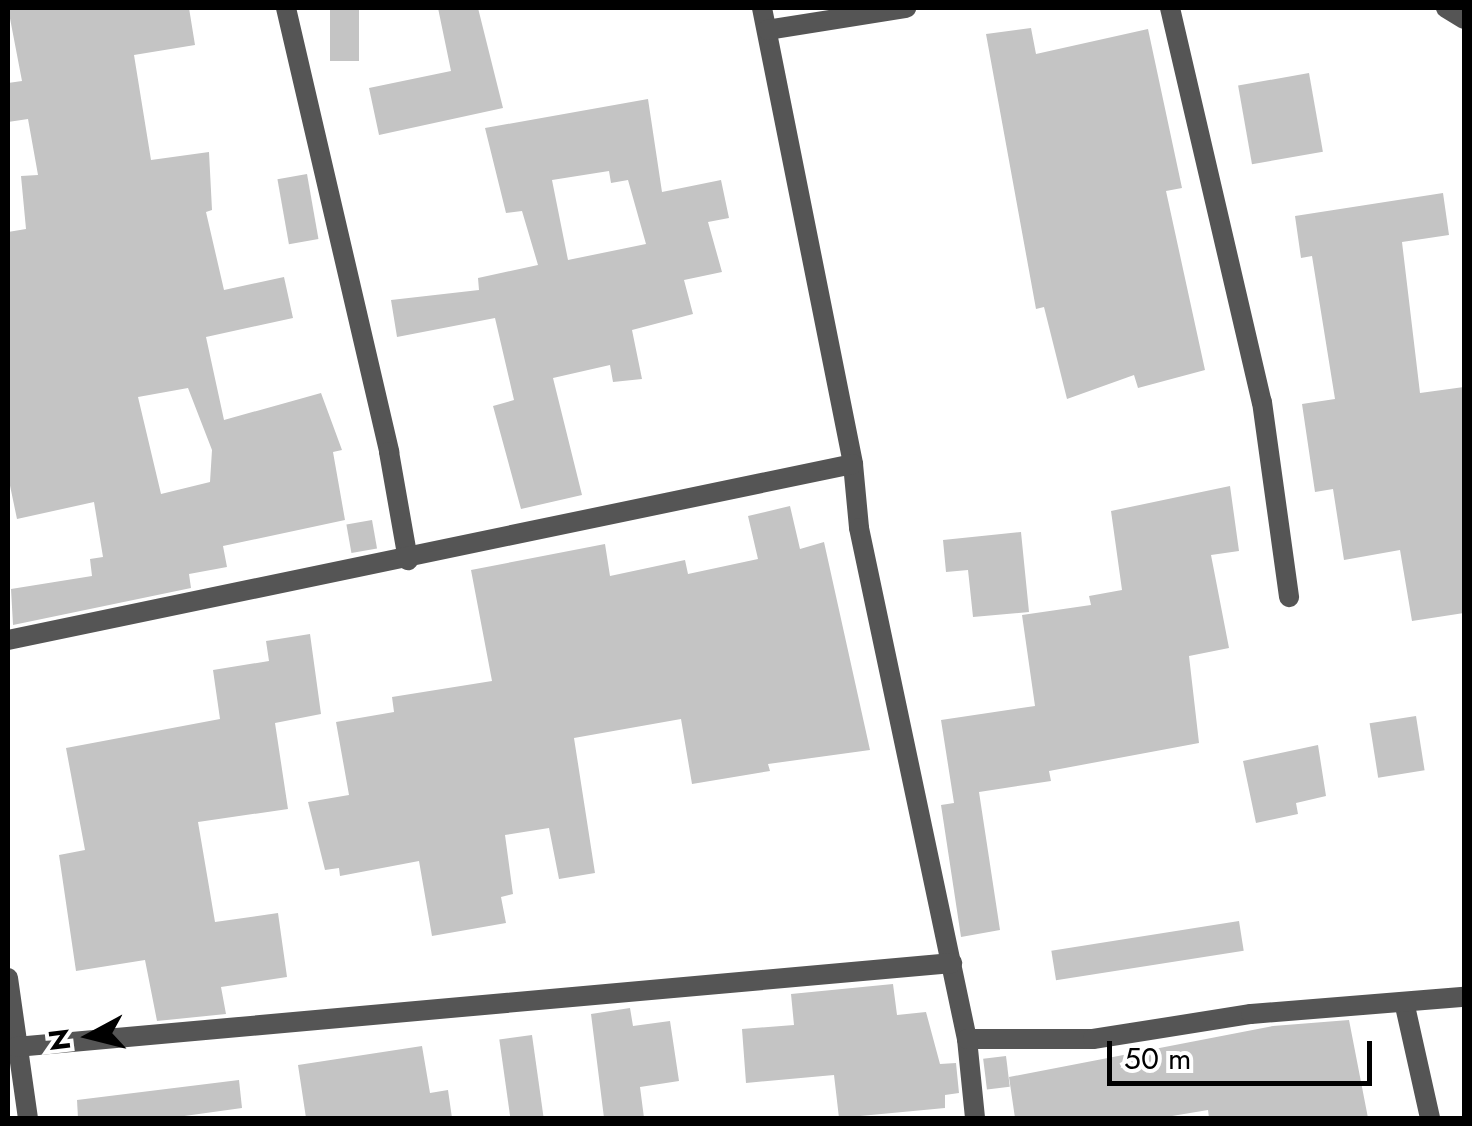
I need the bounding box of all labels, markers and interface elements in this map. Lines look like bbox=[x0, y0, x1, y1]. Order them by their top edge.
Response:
north arrow bbox=[40, 986, 140, 1086]
scale bar bbox=[1112, 1021, 1377, 1083]
text: N bbox=[38, 1026, 81, 1053]
text: 50 m bbox=[1124, 1037, 1191, 1080]

